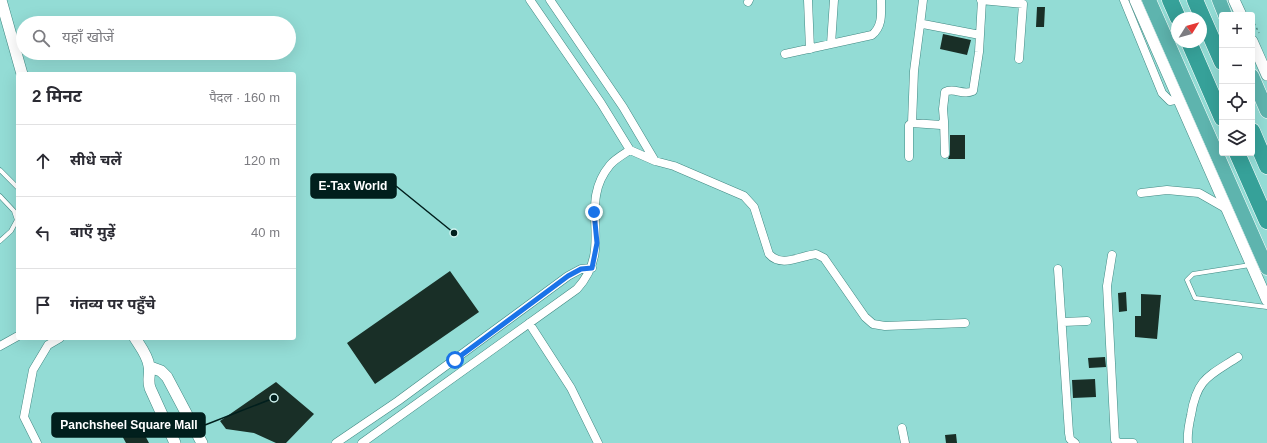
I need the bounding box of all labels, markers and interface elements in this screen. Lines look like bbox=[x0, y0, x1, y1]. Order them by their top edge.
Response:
north arrow bbox=[1171, 12, 1207, 48]
map controls bbox=[1219, 12, 1255, 156]
button: + bbox=[1219, 12, 1255, 48]
search box bbox=[16, 16, 296, 60]
icon: search bbox=[30, 27, 52, 49]
text: यहाँ खोजें bbox=[62, 28, 114, 45]
button: − bbox=[1219, 48, 1255, 84]
button: locate bbox=[1219, 84, 1255, 120]
text: 2 मिनट bbox=[32, 87, 82, 106]
text: पैदल · 160 m bbox=[209, 90, 280, 105]
button: layers bbox=[1219, 120, 1255, 156]
icon: ahead bbox=[32, 150, 54, 172]
text: सीधे चलें bbox=[70, 151, 121, 168]
text: 120 m bbox=[244, 153, 280, 168]
callout: E-Tax World bbox=[311, 174, 396, 198]
text: E-Tax World bbox=[319, 179, 387, 193]
route end bbox=[585, 203, 603, 221]
icon: left bbox=[32, 222, 54, 244]
text: बाएँ मुड़ें bbox=[70, 223, 115, 240]
text: 40 m bbox=[251, 225, 280, 240]
icon: arrive bbox=[32, 294, 54, 316]
text: गंतव्य पर पहुँचे bbox=[70, 295, 155, 312]
route start bbox=[446, 351, 464, 369]
callout: Panchsheel Square Mall bbox=[52, 413, 205, 437]
text: Panchsheel Square Mall bbox=[60, 418, 198, 432]

